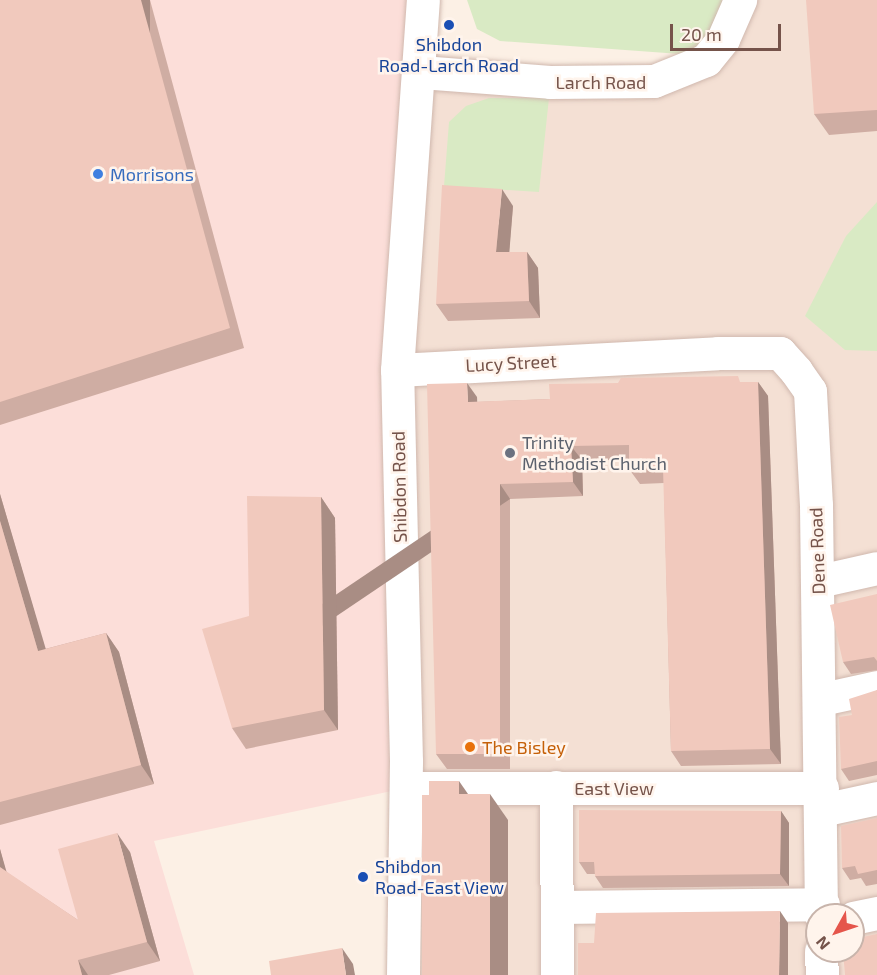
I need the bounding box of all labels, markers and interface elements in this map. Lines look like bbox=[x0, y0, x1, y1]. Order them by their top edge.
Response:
scale bar bbox=[673, 12, 784, 50]
marker: Shibdon Road-Larch Road bbox=[442, 18, 456, 32]
text: 20 m bbox=[681, 23, 722, 45]
place label: Shibdon Road-Larch Road bbox=[379, 34, 519, 76]
street label: Larch Road bbox=[556, 71, 646, 93]
place label: Morrisons bbox=[110, 163, 194, 185]
marker: Morrisons bbox=[91, 167, 105, 181]
street label: Lucy Street bbox=[465, 350, 557, 376]
street label: Shibdon Road bbox=[387, 431, 411, 543]
place label: Trinity Methodist Church bbox=[522, 432, 667, 474]
marker: Trinity Methodist Church bbox=[503, 446, 517, 460]
street label: Dene Road bbox=[805, 507, 829, 595]
place label: The Bisley bbox=[482, 736, 566, 758]
marker: The Bisley bbox=[463, 740, 477, 754]
street label: East View bbox=[574, 777, 654, 799]
place label: Shibdon Road-East View bbox=[375, 856, 504, 898]
marker: Shibdon Road-East View bbox=[356, 870, 370, 884]
north arrow bbox=[805, 903, 865, 963]
text: N bbox=[811, 933, 833, 954]

